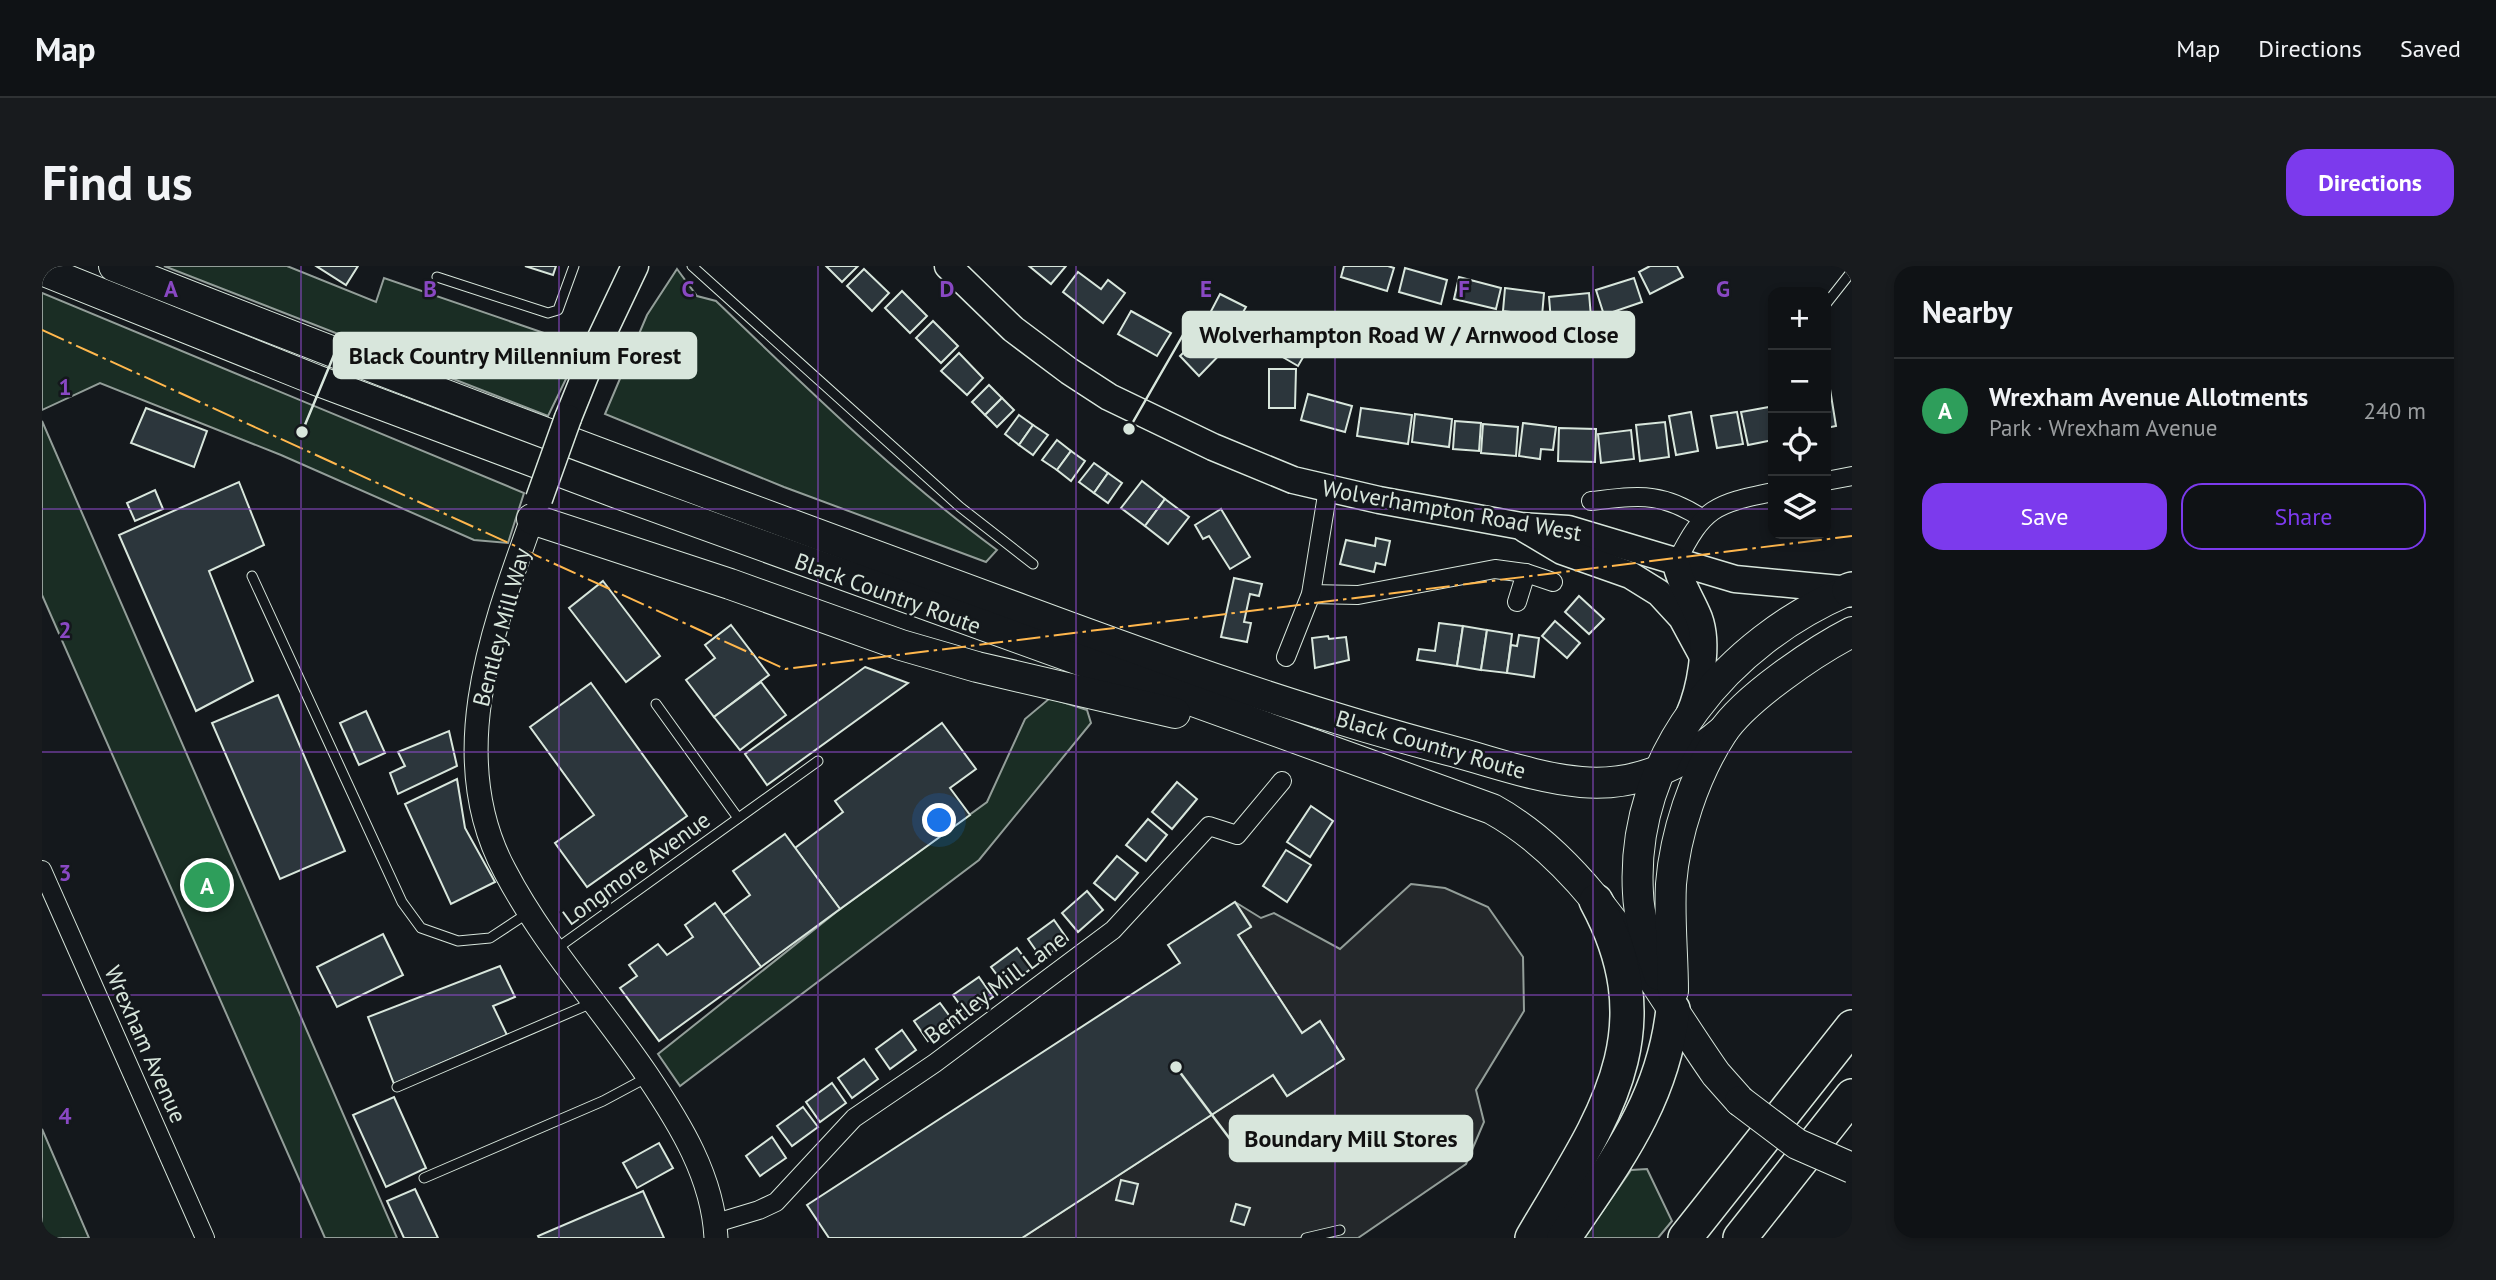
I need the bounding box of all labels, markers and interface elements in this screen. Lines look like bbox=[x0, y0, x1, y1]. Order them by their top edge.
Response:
text: Map bbox=[35, 27, 96, 70]
text: Map bbox=[2176, 33, 2220, 64]
text: Directions bbox=[2258, 33, 2362, 64]
text: Saved bbox=[2400, 33, 2461, 64]
button: Directions bbox=[2286, 149, 2454, 216]
text: Find us bbox=[42, 150, 193, 214]
text: A bbox=[164, 274, 178, 303]
text: B bbox=[423, 274, 437, 303]
text: C bbox=[682, 274, 695, 303]
text: D bbox=[940, 274, 954, 303]
text: E bbox=[1200, 274, 1212, 303]
text: F bbox=[1458, 274, 1470, 303]
text: G bbox=[1716, 274, 1730, 303]
map controls bbox=[1768, 287, 1831, 539]
button: + bbox=[1768, 287, 1831, 350]
text: Nearby bbox=[1922, 292, 2012, 331]
callout: Wolverhampton Road W / Arnwood Close bbox=[1183, 312, 1634, 357]
text: Wolverhampton Road W / Arnwood Close bbox=[1199, 319, 1619, 350]
callout: Black Country Millennium Forest bbox=[334, 333, 696, 378]
text: Black Country Millennium Forest bbox=[349, 340, 682, 371]
button: − bbox=[1768, 350, 1831, 413]
text: 1 bbox=[58, 372, 72, 401]
text: Wrexham Avenue Allotments bbox=[1989, 380, 2308, 413]
text: A bbox=[1938, 396, 1952, 425]
text: 240 m bbox=[2364, 396, 2426, 425]
button: locate bbox=[1768, 413, 1831, 476]
text: Park · Wrexham Avenue bbox=[1989, 413, 2217, 442]
street label: Wolverhampton Road West bbox=[1320, 473, 1584, 547]
button: layers bbox=[1768, 476, 1831, 539]
button: Save bbox=[1922, 483, 2167, 550]
button: Share bbox=[2181, 483, 2426, 550]
street label: Bentley Mill Way bbox=[466, 544, 536, 710]
street label: Black Country Route bbox=[791, 546, 985, 640]
text: 2 bbox=[58, 615, 72, 644]
street label: Black Country Route bbox=[1333, 703, 1529, 785]
your location bbox=[922, 803, 956, 837]
street label: Longmore Avenue bbox=[556, 805, 716, 931]
text: 3 bbox=[58, 858, 72, 887]
pin: A bbox=[184, 859, 230, 911]
street label: Bentley Mill Lane bbox=[918, 924, 1072, 1050]
street label: Wrexham Avenue bbox=[98, 961, 194, 1127]
text: 4 bbox=[58, 1101, 72, 1130]
callout: Boundary Mill Stores bbox=[1230, 1116, 1472, 1161]
text: Boundary Mill Stores bbox=[1244, 1123, 1458, 1154]

